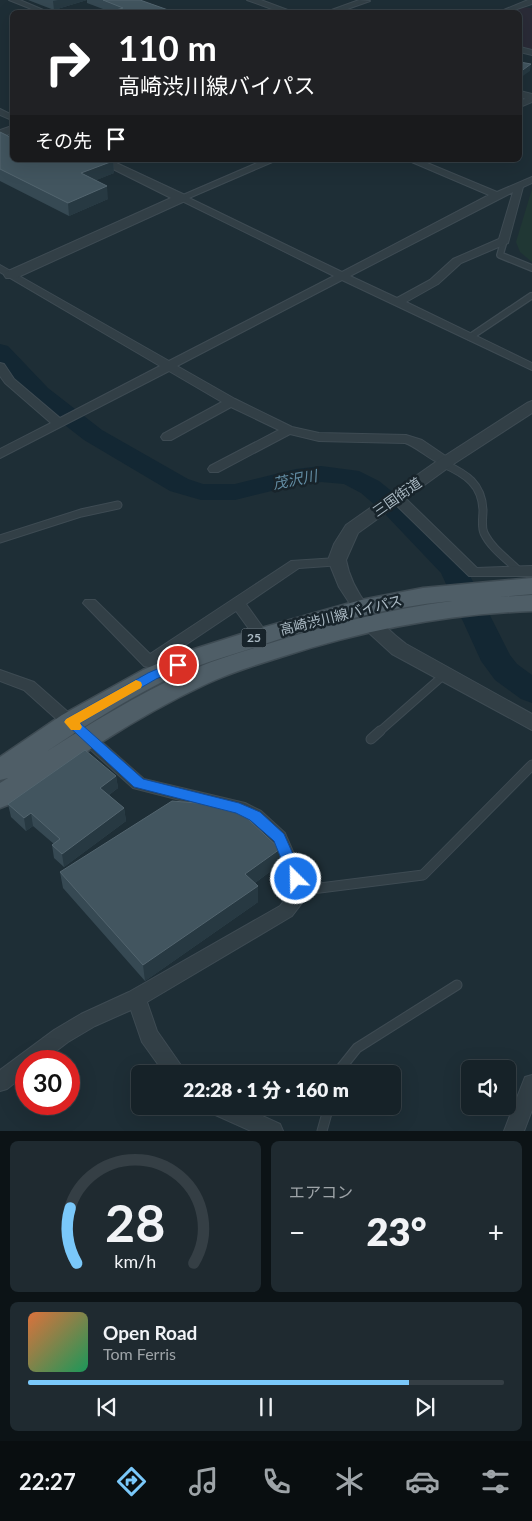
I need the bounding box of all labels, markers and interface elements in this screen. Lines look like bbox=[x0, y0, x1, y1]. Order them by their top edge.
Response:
text: 110 m bbox=[118, 26, 217, 68]
icon: right bbox=[35, 30, 100, 95]
text: 高崎渋川線バイパス bbox=[118, 72, 316, 99]
icon: arrive bbox=[102, 125, 130, 153]
text: その先 bbox=[35, 129, 92, 152]
water label: 茂沢川 bbox=[271, 466, 321, 492]
street label: 三国街道 bbox=[369, 474, 425, 520]
street label: 高崎渋川線バイパス bbox=[278, 591, 404, 638]
road number: 25 bbox=[242, 628, 266, 648]
pin bbox=[157, 644, 199, 686]
icon: arrive bbox=[164, 651, 192, 679]
position arrow bbox=[269, 852, 321, 904]
speed limit sign: 30 bbox=[15, 1050, 80, 1115]
map controls bbox=[461, 1060, 516, 1115]
button: sound bbox=[461, 1060, 516, 1115]
text: 22:28 · 1 分 · 160 m bbox=[183, 1078, 349, 1101]
text: エアコン bbox=[289, 1182, 353, 1201]
text: 28 bbox=[105, 1191, 166, 1253]
text: 23° bbox=[367, 1208, 426, 1254]
text: − bbox=[289, 1215, 305, 1249]
text: + bbox=[488, 1215, 504, 1249]
text: km/h bbox=[115, 1250, 156, 1272]
text: Open Road bbox=[103, 1321, 197, 1344]
text: Tom Ferris bbox=[103, 1344, 176, 1363]
icon: previous bbox=[93, 1393, 121, 1421]
icon: pause bbox=[252, 1393, 280, 1421]
icon: next bbox=[411, 1393, 439, 1421]
icon: directions bbox=[114, 1464, 149, 1499]
icon: music bbox=[186, 1464, 221, 1499]
icon: phone bbox=[259, 1464, 294, 1499]
icon: climate bbox=[332, 1464, 367, 1499]
icon: car bbox=[405, 1464, 440, 1499]
icon: filters bbox=[478, 1464, 513, 1499]
text: 22:27 bbox=[19, 1468, 76, 1495]

